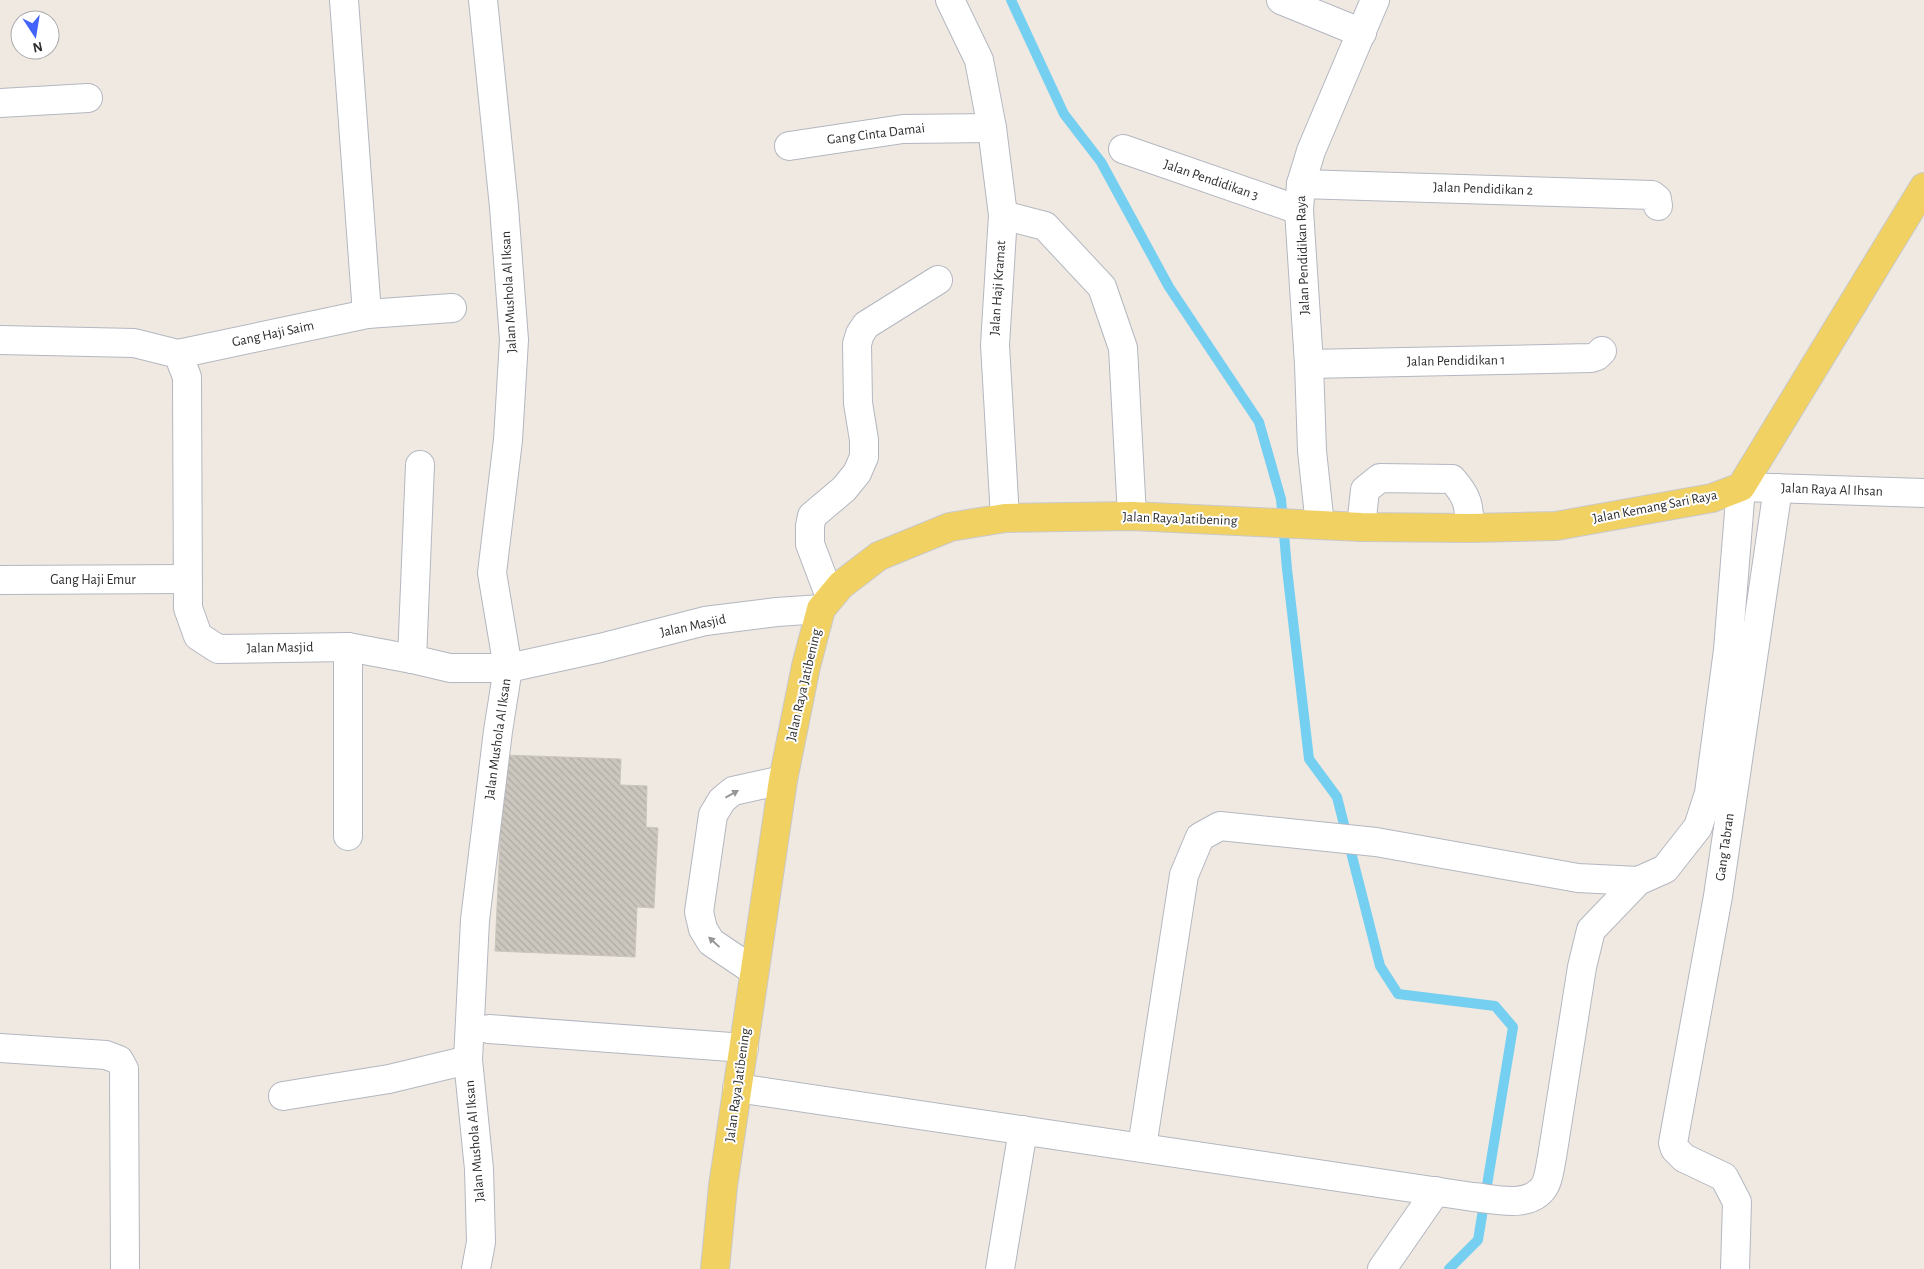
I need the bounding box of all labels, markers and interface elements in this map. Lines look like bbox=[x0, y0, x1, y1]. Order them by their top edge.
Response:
north arrow bbox=[10, 10, 60, 60]
text: N bbox=[31, 39, 44, 55]
street label: Gang Cinta Damai bbox=[826, 121, 926, 147]
street label: Jalan Pendidikan 3 bbox=[1162, 157, 1260, 203]
street label: Jalan Pendidikan 2 bbox=[1433, 180, 1533, 198]
street label: Jalan Pendidikan Raya bbox=[1294, 195, 1312, 315]
street label: Jalan Mushola Al Iksan bbox=[499, 231, 519, 353]
street label: Jalan Haji Kramat bbox=[988, 239, 1008, 336]
street label: Gang Haji Saim bbox=[231, 318, 315, 350]
street label: Jalan Pendidikan 1 bbox=[1407, 353, 1505, 369]
street label: Jalan Raya Al Ihsan bbox=[1781, 481, 1883, 499]
street label: Jalan Kemang Sari Raya bbox=[1592, 488, 1719, 526]
street label: Jalan Raya Jatibening bbox=[1122, 510, 1238, 528]
street label: Gang Haji Emur bbox=[50, 573, 136, 587]
street label: Jalan Masjid bbox=[659, 612, 727, 640]
street label: Jalan Raya Jatibening bbox=[784, 627, 824, 743]
street label: Jalan Masjid bbox=[247, 640, 313, 656]
street label: Jalan Mushola Al Iksan bbox=[483, 678, 513, 800]
one-way arrow bbox=[724, 790, 739, 798]
street label: Gang Tabran bbox=[1713, 812, 1737, 882]
one-way arrow bbox=[708, 937, 720, 948]
street label: Jalan Raya Jatibening bbox=[723, 1027, 753, 1143]
street label: Jalan Mushola Al Iksan bbox=[463, 1080, 487, 1202]

